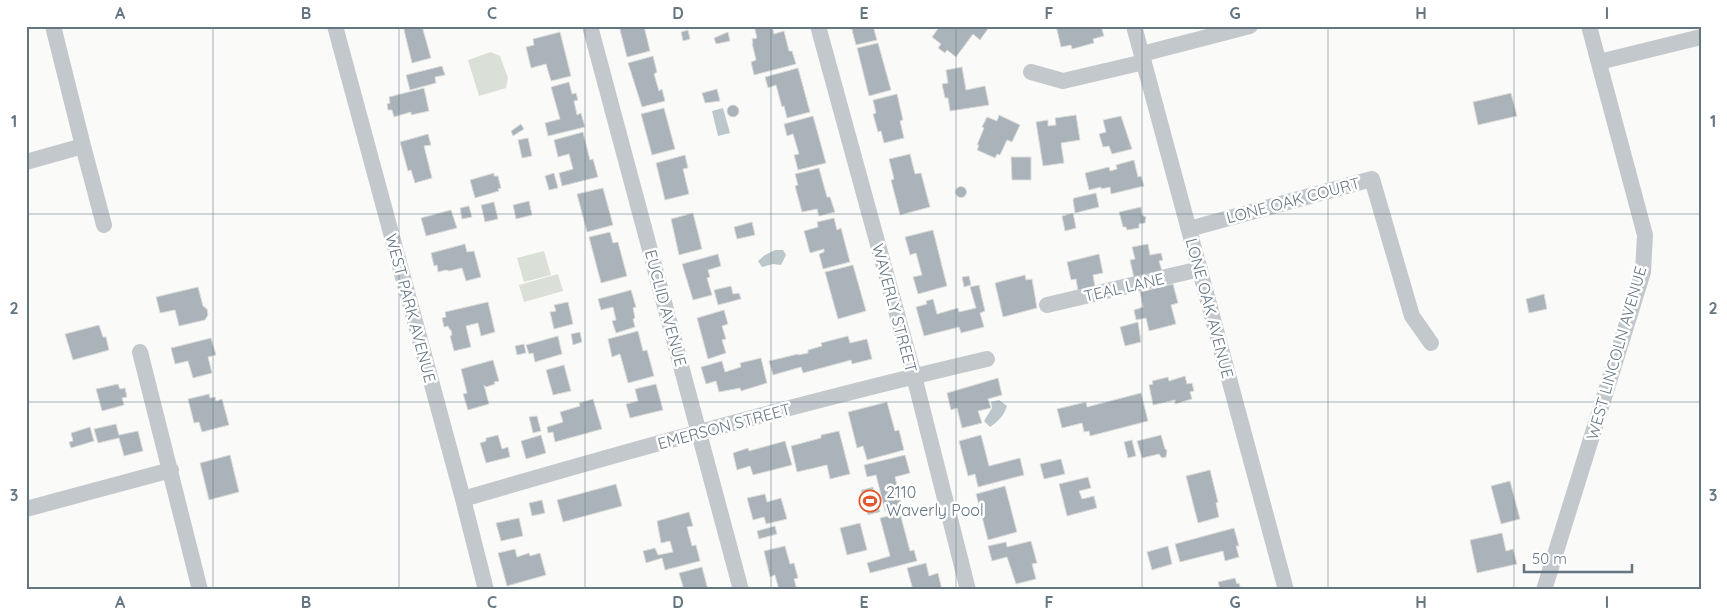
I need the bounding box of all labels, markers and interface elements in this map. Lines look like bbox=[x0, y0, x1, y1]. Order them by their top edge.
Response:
text: A bbox=[115, 3, 126, 23]
text: B bbox=[301, 3, 311, 23]
text: C bbox=[487, 3, 497, 23]
text: D bbox=[672, 3, 684, 23]
text: E bbox=[859, 3, 869, 23]
text: F bbox=[1045, 3, 1054, 23]
text: G bbox=[1229, 3, 1241, 23]
text: H bbox=[1415, 3, 1427, 23]
text: I bbox=[1605, 3, 1609, 23]
text: 1 bbox=[11, 111, 17, 131]
text: 1 bbox=[1710, 111, 1716, 131]
street label: LONE OAK COURT bbox=[1224, 172, 1362, 227]
street label: WEST PARK AVENUE bbox=[381, 231, 441, 385]
street label: LONE OAK AVENUE bbox=[1182, 236, 1238, 380]
street label: WAVERLY STREET bbox=[868, 241, 922, 375]
street label: EUCLID AVENUE bbox=[641, 247, 691, 369]
street label: WEST LINCOLN AVENUE bbox=[1582, 264, 1650, 442]
street label: TEAL LANE bbox=[1082, 268, 1166, 306]
text: 2 bbox=[9, 298, 19, 318]
text: 2 bbox=[1708, 298, 1718, 318]
street label: EMERSON STREET bbox=[655, 399, 793, 453]
place label: 2110 Waverly Pool bbox=[886, 482, 984, 520]
text: 3 bbox=[10, 485, 18, 505]
text: 3 bbox=[1709, 485, 1717, 505]
sports icon: 2110 Waverly Pool bbox=[858, 489, 882, 513]
scale bar bbox=[1524, 541, 1632, 573]
text: 50 m bbox=[1532, 549, 1567, 568]
text: A bbox=[115, 592, 126, 612]
text: B bbox=[301, 592, 311, 612]
text: C bbox=[487, 592, 497, 612]
text: D bbox=[672, 592, 684, 612]
text: E bbox=[859, 592, 869, 612]
text: F bbox=[1045, 592, 1054, 612]
text: G bbox=[1229, 592, 1241, 612]
text: H bbox=[1415, 592, 1427, 612]
text: I bbox=[1605, 592, 1609, 612]

